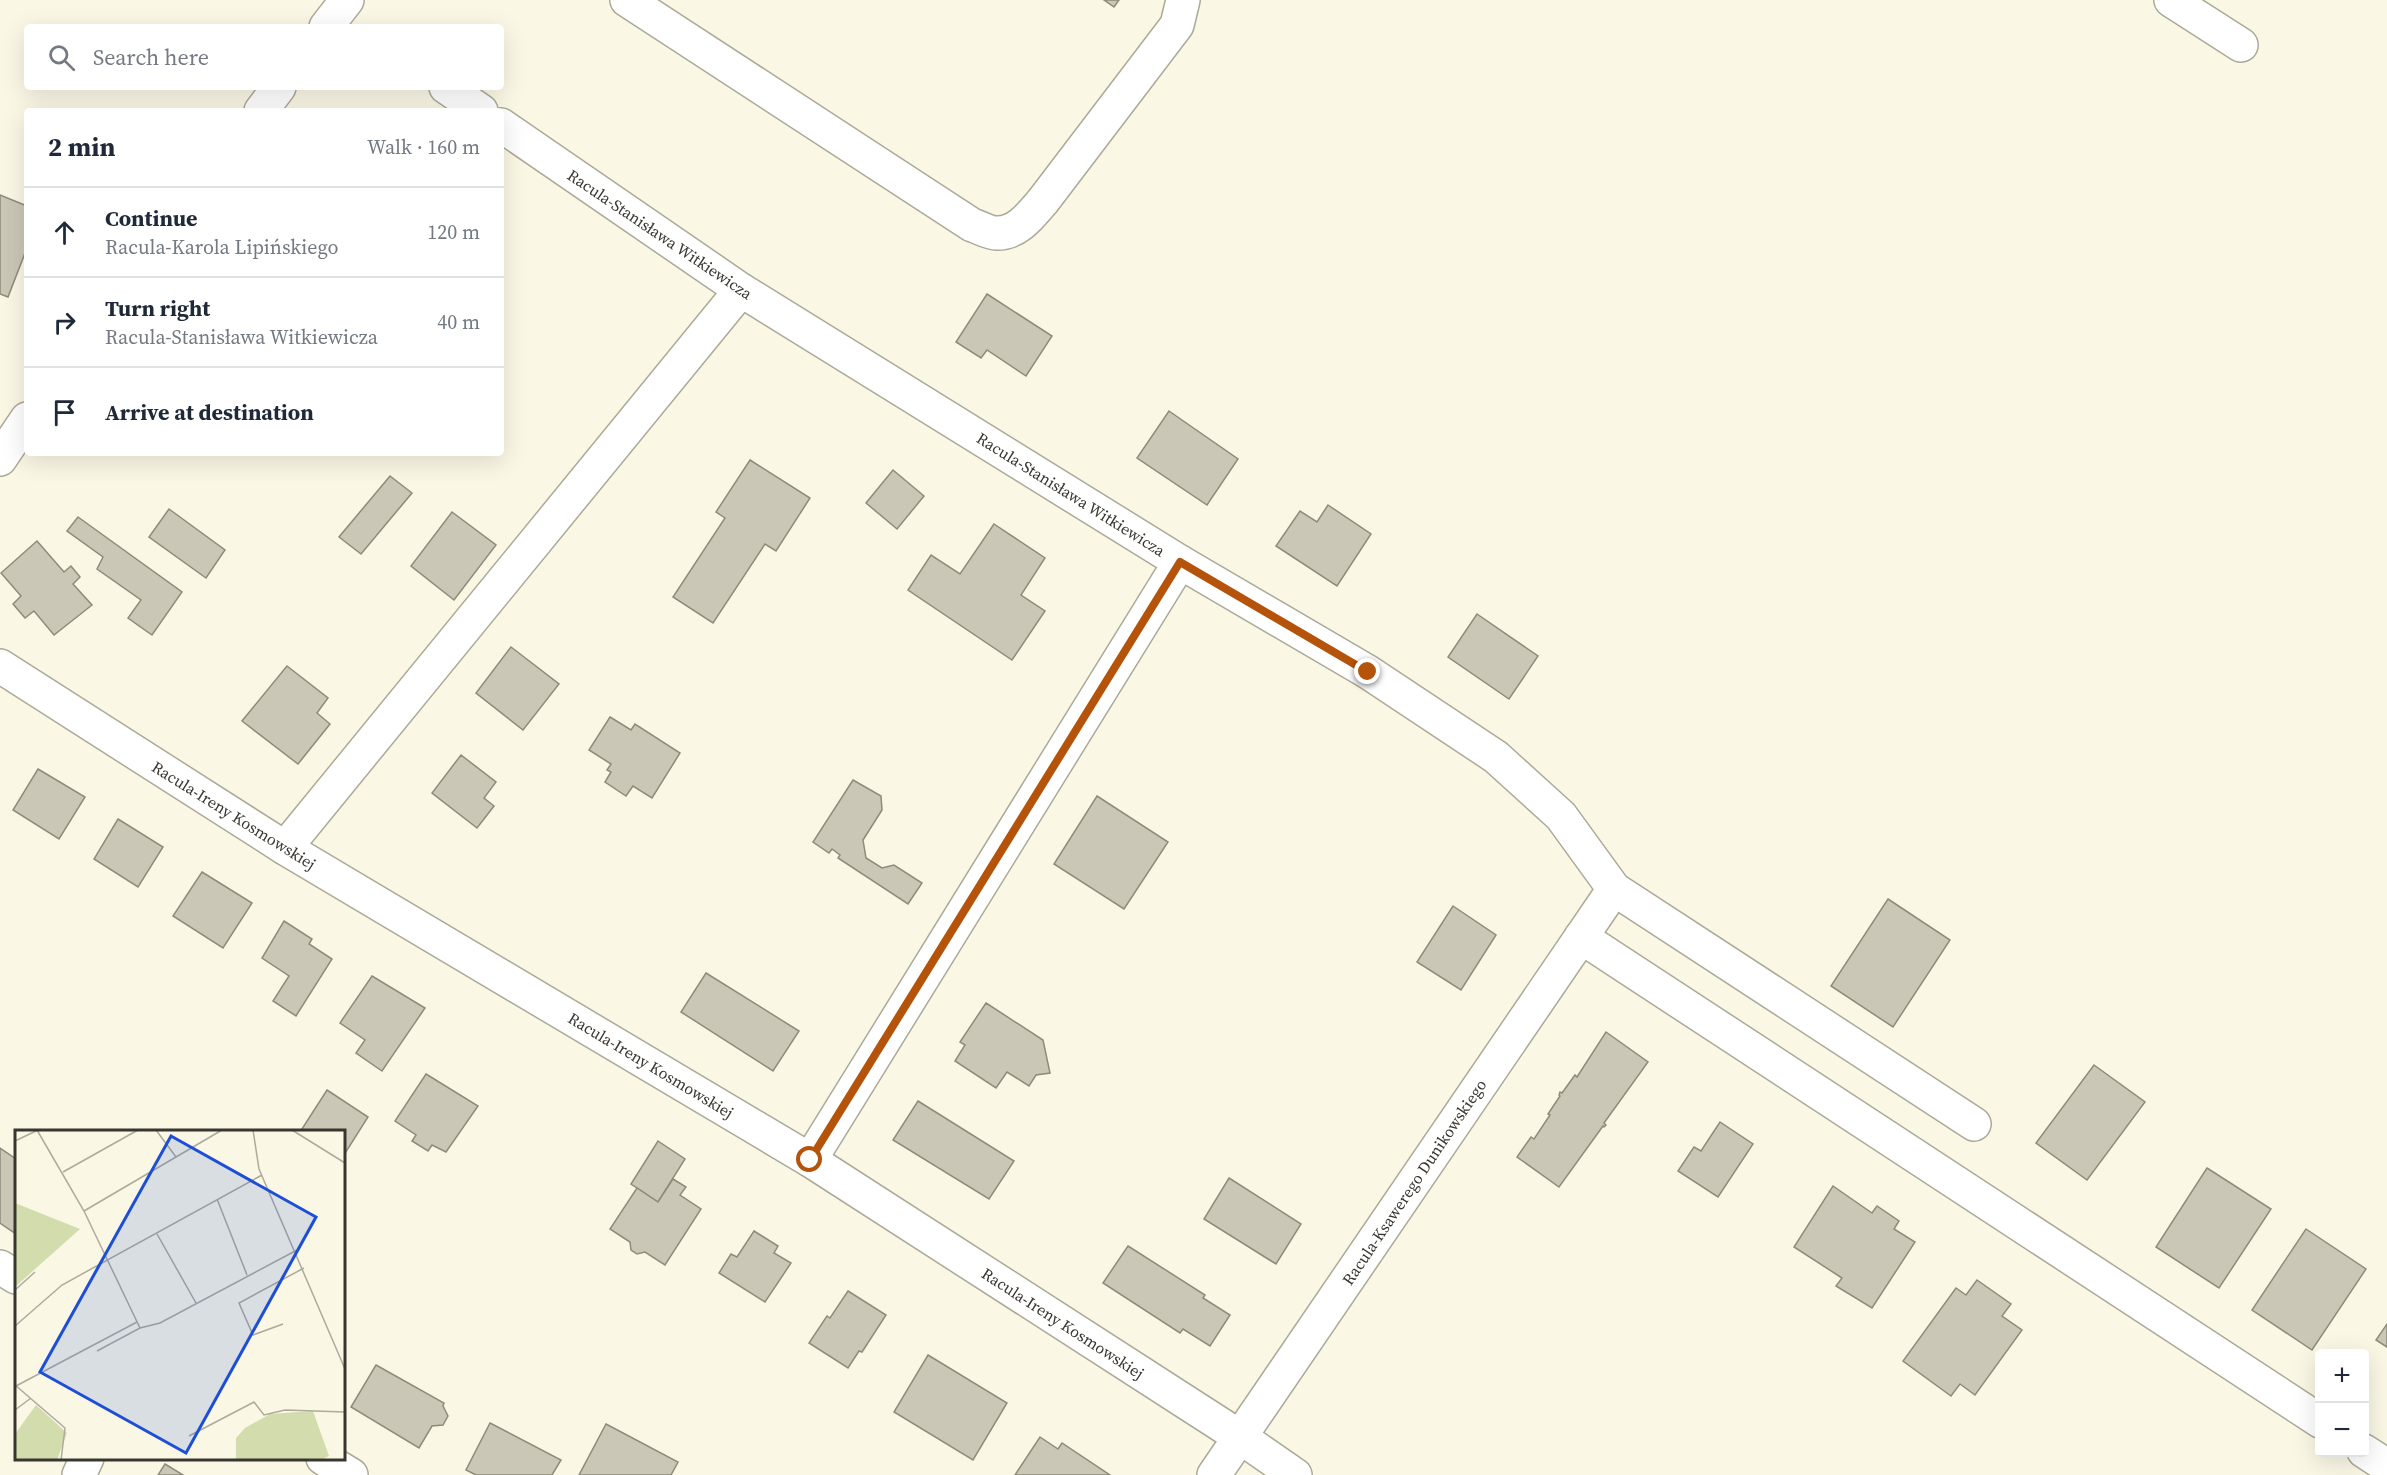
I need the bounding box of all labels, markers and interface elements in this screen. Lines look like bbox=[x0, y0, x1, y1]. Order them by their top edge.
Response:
search box bbox=[24, 24, 504, 90]
icon: search bbox=[45, 41, 78, 74]
text: Search here bbox=[93, 42, 209, 72]
text: 2 min bbox=[48, 129, 115, 165]
text: Walk · 160 m bbox=[367, 133, 480, 161]
street label: Racula-Stanisława Witkiewicza bbox=[563, 164, 757, 305]
text: Continue bbox=[105, 203, 198, 233]
icon: ahead bbox=[48, 216, 81, 249]
text: 120 m bbox=[427, 218, 480, 246]
text: Racula-Karola Lipińskiego bbox=[105, 233, 339, 261]
text: Turn right bbox=[105, 293, 210, 323]
icon: right bbox=[48, 306, 81, 339]
text: 40 m bbox=[437, 308, 480, 336]
text: Racula-Stanisława Witkiewicza bbox=[105, 323, 378, 351]
icon: arrive bbox=[48, 396, 81, 429]
text: Arrive at destination bbox=[105, 397, 314, 427]
street label: Racula-Stanisława Witkiewicza bbox=[973, 427, 1170, 562]
route end bbox=[1354, 658, 1380, 684]
street label: Racula-Ireny Kosmowskiej bbox=[148, 755, 320, 875]
street label: Racula-Ireny Kosmowskiej bbox=[564, 1007, 738, 1123]
street label: Racula-Ksawerego Dunikowskiego bbox=[1337, 1075, 1491, 1289]
inset map bbox=[15, 1130, 345, 1460]
route start bbox=[796, 1146, 822, 1172]
street label: Racula-Ireny Kosmowskiej bbox=[978, 1262, 1148, 1384]
map controls bbox=[2315, 1349, 2369, 1457]
button: + bbox=[2315, 1349, 2369, 1403]
button: − bbox=[2315, 1403, 2369, 1457]

